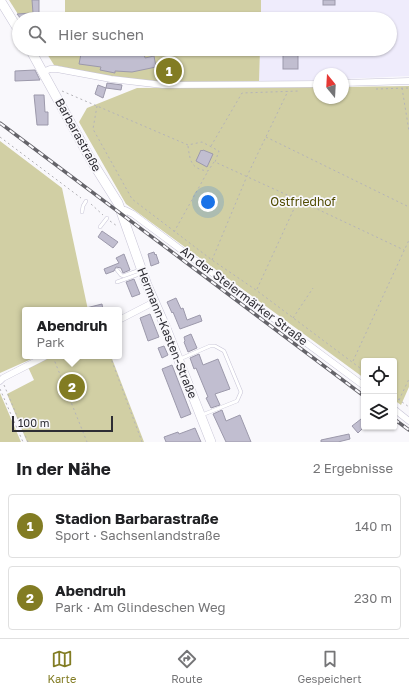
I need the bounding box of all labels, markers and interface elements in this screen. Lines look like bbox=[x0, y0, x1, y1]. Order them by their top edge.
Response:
search box bbox=[12, 12, 397, 56]
icon: search bbox=[26, 23, 48, 45]
text: Hier suchen bbox=[58, 25, 144, 43]
pin: 1 bbox=[156, 56, 182, 86]
north arrow bbox=[313, 68, 349, 104]
street label: Barbarastraße bbox=[52, 96, 105, 174]
your location bbox=[198, 192, 218, 212]
park label: Ostfriedhof bbox=[270, 194, 336, 209]
street label: An der Steiermärker Straße bbox=[178, 243, 311, 348]
street label: Hermann-Kasten-Straße bbox=[134, 265, 201, 401]
popup bbox=[22, 307, 122, 359]
text: Abendruh bbox=[37, 316, 107, 334]
text: Park bbox=[37, 334, 65, 350]
map controls bbox=[361, 358, 397, 430]
button: locate bbox=[361, 358, 397, 394]
pin: 2 bbox=[59, 372, 85, 402]
button: layers bbox=[361, 394, 397, 430]
scale bar bbox=[12, 414, 113, 433]
text: 100 m bbox=[18, 416, 49, 429]
text: In der Nähe bbox=[16, 458, 111, 479]
text: 2 Ergebnisse bbox=[313, 460, 393, 476]
text: Stadion Barbarastraße bbox=[55, 509, 219, 527]
text: 1 bbox=[27, 518, 33, 534]
text: 140 m bbox=[355, 518, 392, 534]
text: Sport · Sachsenlandstraße bbox=[55, 527, 220, 543]
text: Abendruh bbox=[55, 581, 126, 599]
text: 2 bbox=[26, 590, 34, 606]
text: 230 m bbox=[354, 590, 392, 606]
text: Park · Am Glindeschen Weg bbox=[55, 599, 226, 615]
tab: Karte bbox=[47, 648, 76, 685]
tab: Route bbox=[171, 648, 203, 685]
tab: Gespeichert bbox=[297, 648, 362, 685]

